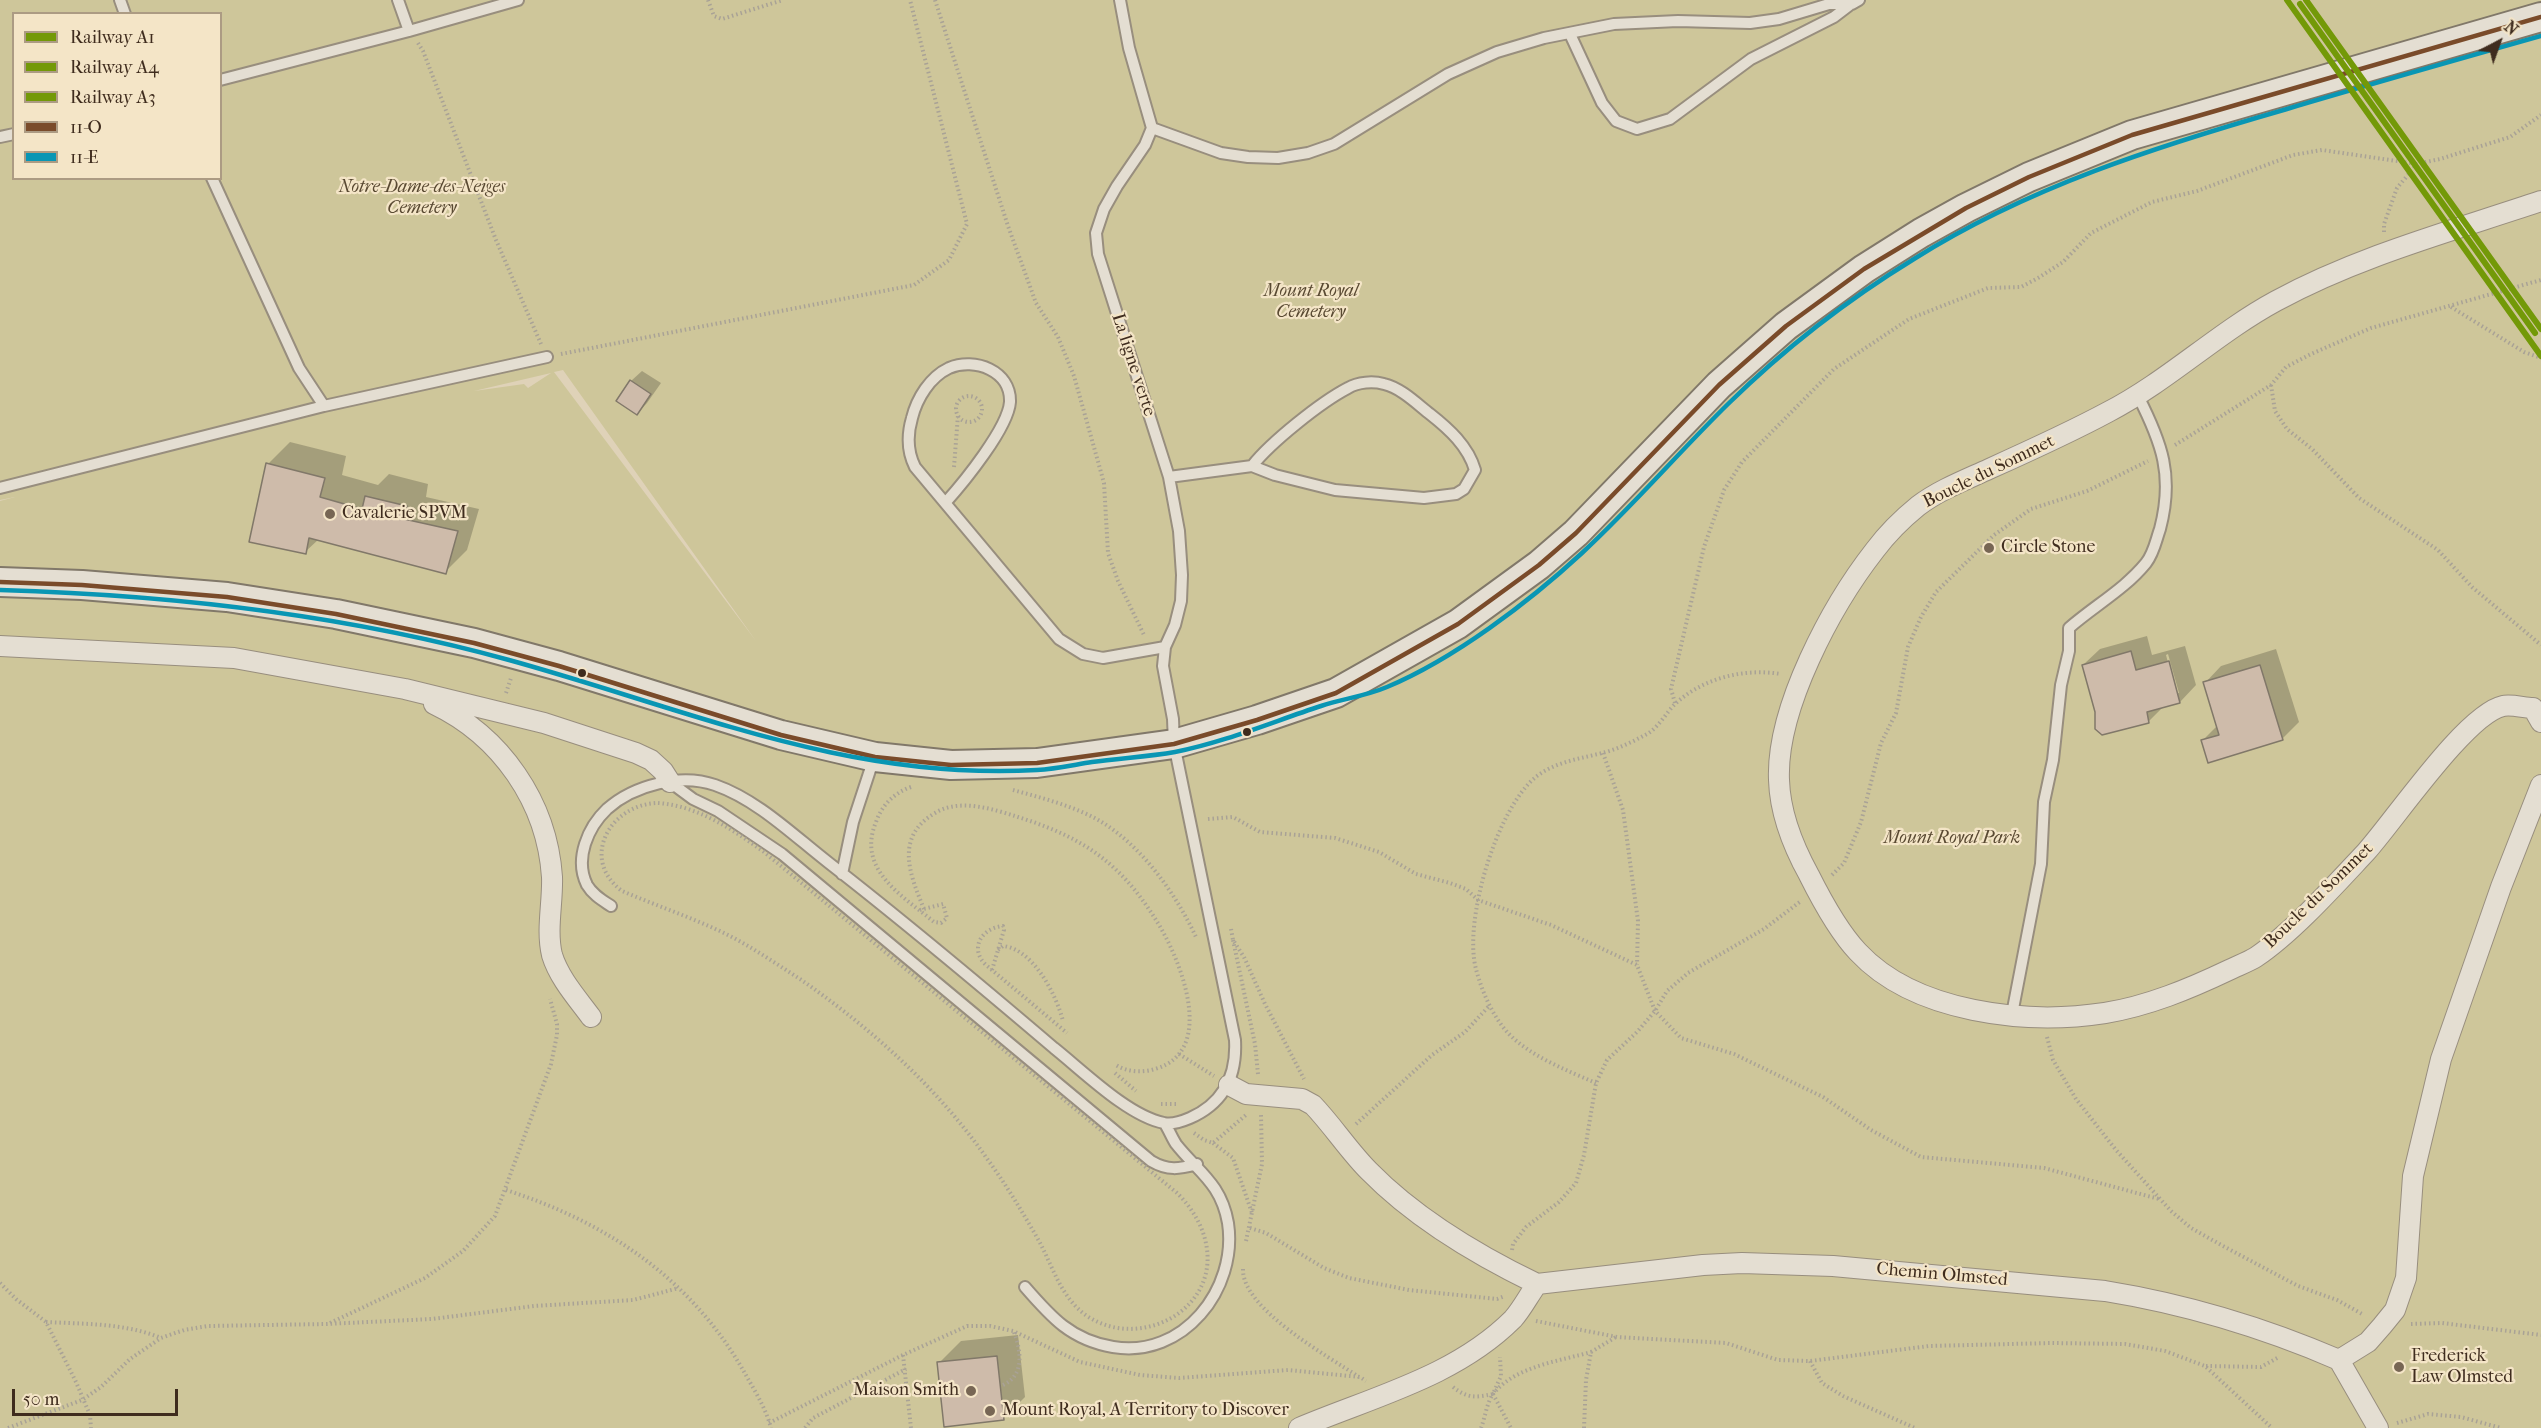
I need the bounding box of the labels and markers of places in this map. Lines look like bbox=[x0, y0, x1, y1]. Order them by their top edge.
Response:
place label: Cavalerie SPVM bbox=[342, 503, 467, 525]
marker: Cavalerie SPVM bbox=[323, 507, 337, 521]
place label: Circle Stone bbox=[2001, 537, 2095, 559]
marker: Circle Stone bbox=[1982, 541, 1996, 555]
unlabelled marker bbox=[576, 667, 588, 679]
unlabelled marker bbox=[1241, 726, 1253, 738]
place label: Frederick Law Olmsted bbox=[2411, 1346, 2513, 1388]
marker: Frederick Law Olmsted bbox=[2392, 1360, 2406, 1374]
place label: Maison Smith bbox=[853, 1380, 959, 1402]
marker: Maison Smith bbox=[964, 1384, 978, 1398]
place label: Mount Royal, A Territory to Discover bbox=[1002, 1400, 1289, 1422]
marker: Mount Royal, A Territory to Discover bbox=[983, 1404, 997, 1418]

